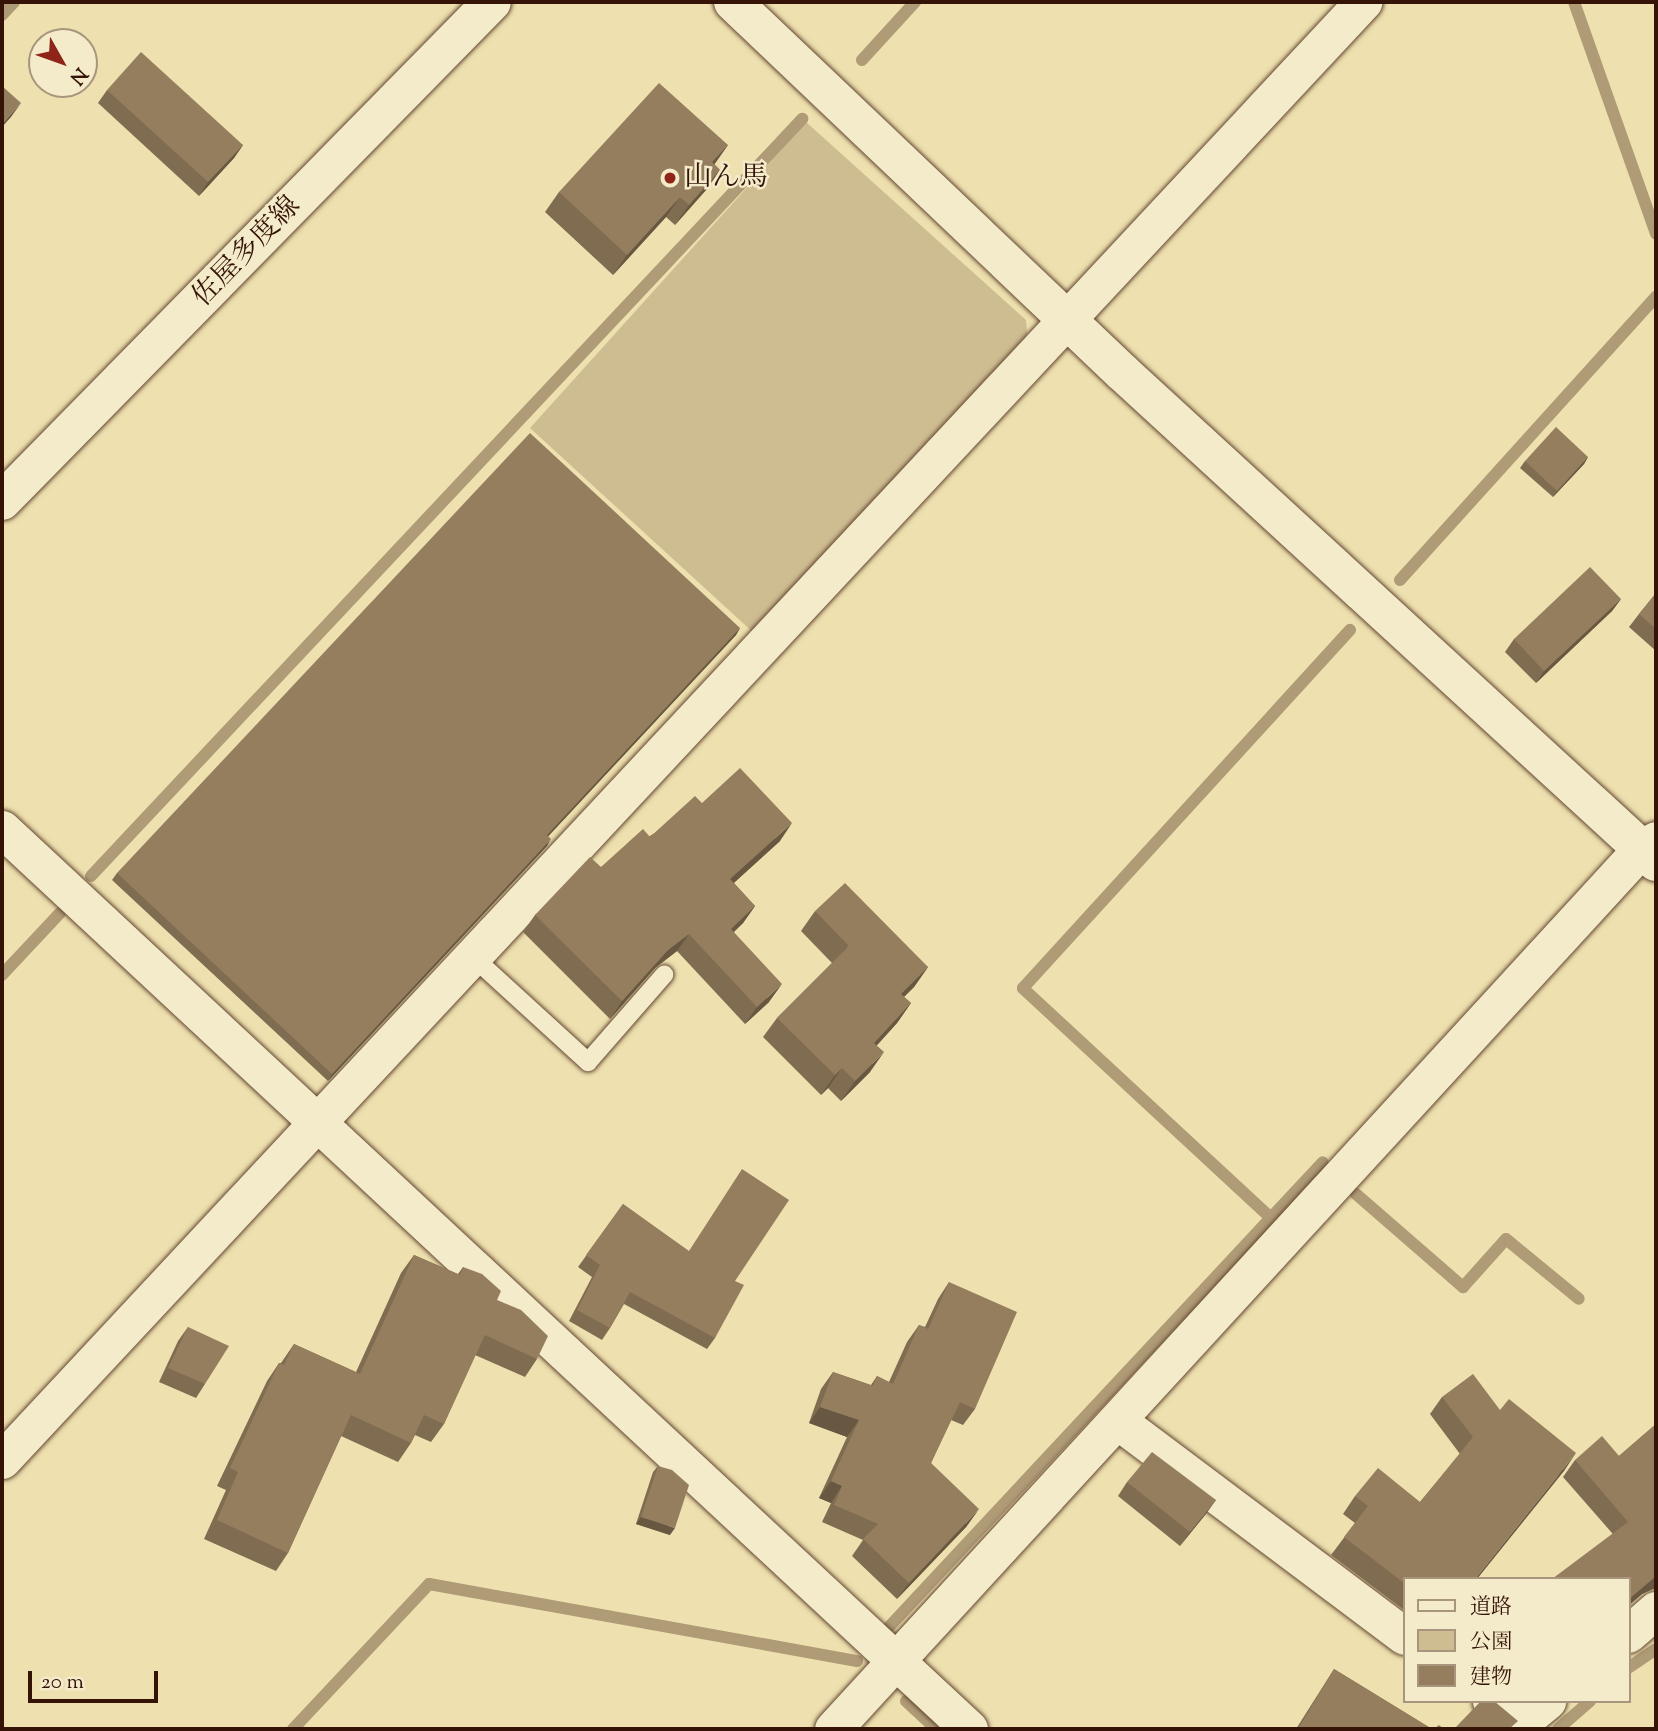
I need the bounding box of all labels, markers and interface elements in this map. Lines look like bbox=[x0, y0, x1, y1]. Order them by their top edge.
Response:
north arrow bbox=[28, 28, 98, 98]
text: N bbox=[63, 61, 93, 90]
place label: 山ん馬 bbox=[684, 161, 768, 195]
marker: 山ん馬 bbox=[662, 170, 678, 186]
street label: 佐屋多度線 bbox=[186, 190, 308, 314]
legend bbox=[1402, 1577, 1630, 1703]
text: 道路 bbox=[1470, 1593, 1512, 1623]
text: 公園 bbox=[1470, 1628, 1512, 1658]
scale bar bbox=[32, 1658, 161, 1702]
text: 建物 bbox=[1470, 1663, 1512, 1693]
text: 20 m bbox=[41, 1668, 84, 1698]

